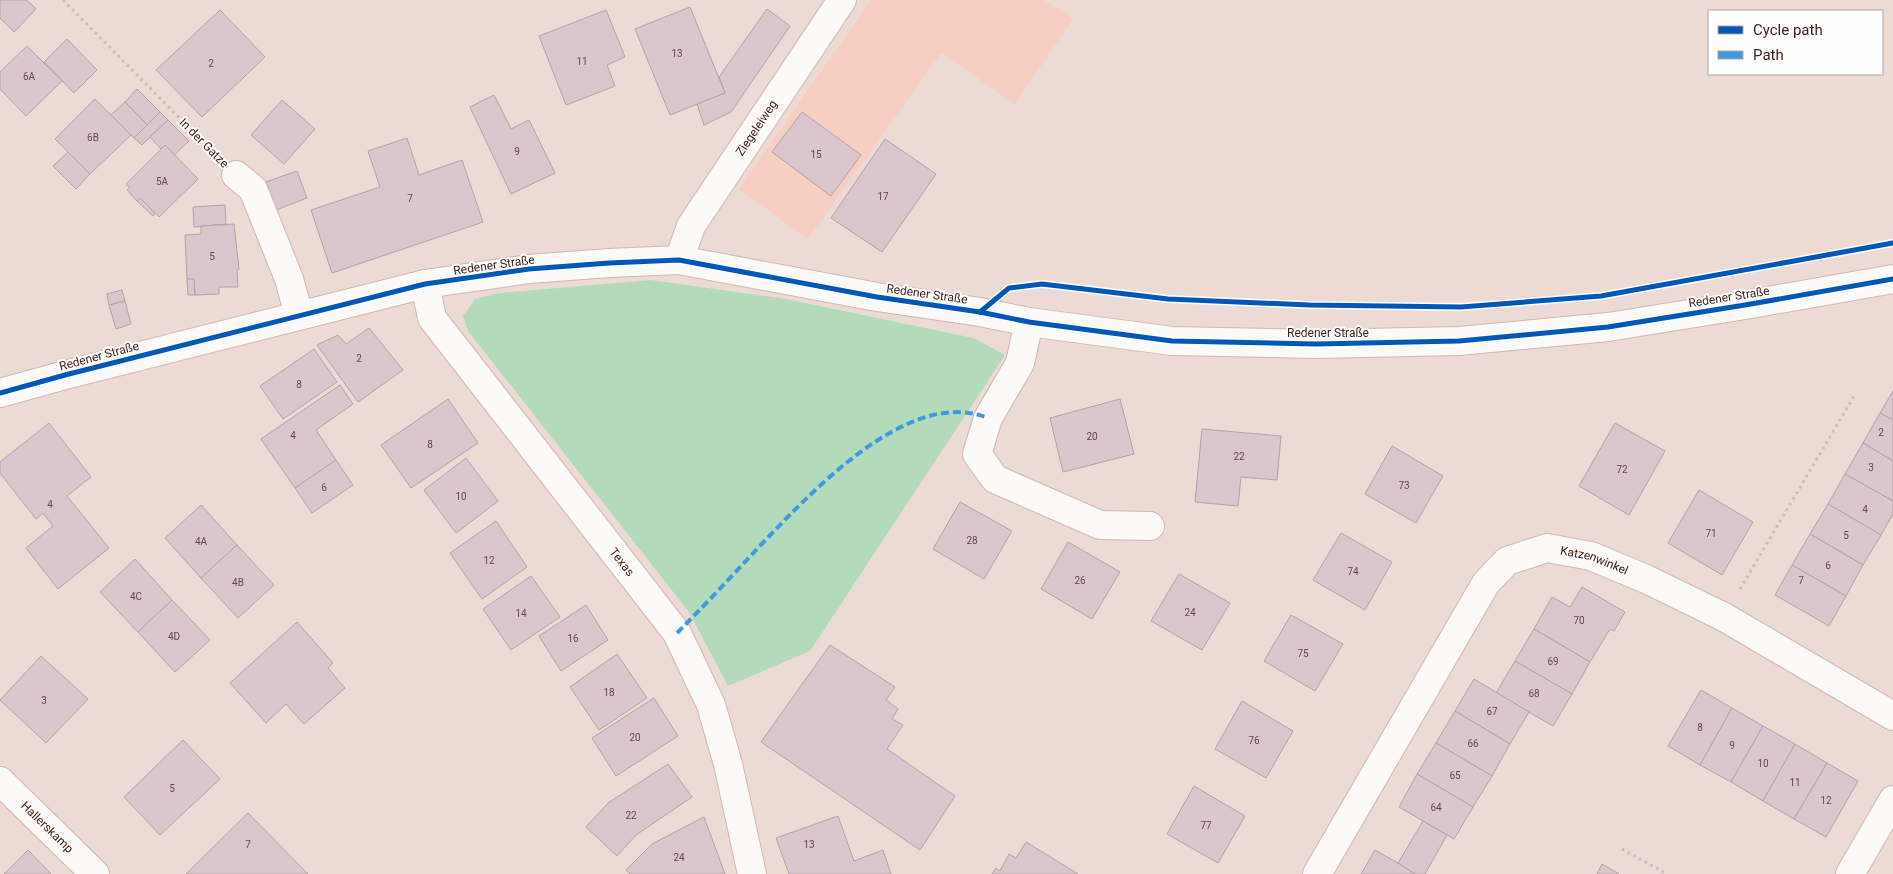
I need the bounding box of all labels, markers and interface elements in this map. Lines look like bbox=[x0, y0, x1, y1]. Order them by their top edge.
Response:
legend bbox=[1708, 10, 1883, 75]
text: Cycle path bbox=[1753, 21, 1823, 39]
text: Path bbox=[1753, 46, 1784, 64]
house number: 13 bbox=[671, 48, 683, 59]
house number: 11 bbox=[576, 56, 588, 67]
house number: 2 bbox=[208, 58, 214, 69]
house number: 6A bbox=[23, 71, 36, 82]
street label: Ziegeleiweg bbox=[733, 97, 780, 158]
street label: In der Gatze bbox=[176, 115, 232, 171]
house number: 6B bbox=[87, 132, 99, 143]
house number: 9 bbox=[514, 146, 520, 157]
house number: 15 bbox=[810, 149, 822, 160]
house number: 5A bbox=[156, 176, 169, 187]
house number: 17 bbox=[877, 191, 889, 202]
house number: 7 bbox=[407, 193, 413, 204]
house number: 5 bbox=[209, 251, 215, 262]
street label: Redener Straße bbox=[453, 252, 535, 278]
street label: Redener Straße bbox=[886, 281, 968, 307]
street label: Redener Straße bbox=[1687, 284, 1771, 310]
street label: Redener Straße bbox=[1287, 326, 1369, 340]
street label: Redener Straße bbox=[58, 339, 140, 373]
house number: 2 bbox=[356, 353, 362, 364]
house number: 8 bbox=[296, 379, 302, 390]
house number: 2 bbox=[1878, 427, 1884, 438]
house number: 4 bbox=[290, 430, 296, 441]
house number: 20 bbox=[1086, 431, 1098, 442]
house number: 8 bbox=[427, 439, 433, 450]
house number: 22 bbox=[1233, 451, 1245, 462]
house number: 3 bbox=[1868, 462, 1874, 473]
house number: 72 bbox=[1616, 464, 1628, 475]
house number: 73 bbox=[1398, 480, 1410, 491]
house number: 6 bbox=[321, 482, 327, 493]
house number: 10 bbox=[455, 491, 467, 502]
house number: 4 bbox=[47, 499, 53, 510]
house number: 4 bbox=[1862, 504, 1868, 515]
house number: 71 bbox=[1705, 528, 1717, 539]
house number: 5 bbox=[1843, 530, 1849, 541]
house number: 28 bbox=[966, 535, 978, 546]
house number: 4A bbox=[195, 536, 208, 547]
street label: Katzenwinkel bbox=[1559, 544, 1630, 578]
street label: Texas bbox=[607, 545, 637, 579]
house number: 12 bbox=[483, 555, 495, 566]
house number: 6 bbox=[1825, 560, 1831, 571]
house number: 74 bbox=[1347, 566, 1359, 577]
house number: 26 bbox=[1074, 575, 1086, 586]
house number: 7 bbox=[1798, 575, 1804, 586]
house number: 4B bbox=[232, 577, 244, 588]
house number: 4C bbox=[130, 591, 143, 602]
house number: 24 bbox=[1184, 607, 1196, 618]
house number: 14 bbox=[515, 608, 527, 619]
house number: 70 bbox=[1573, 615, 1585, 626]
house number: 4D bbox=[168, 631, 180, 642]
house number: 16 bbox=[567, 633, 579, 644]
house number: 75 bbox=[1297, 648, 1309, 659]
house number: 69 bbox=[1547, 656, 1559, 667]
house number: 18 bbox=[603, 687, 615, 698]
house number: 68 bbox=[1528, 688, 1540, 699]
house number: 3 bbox=[41, 695, 47, 706]
house number: 67 bbox=[1486, 706, 1498, 717]
house number: 8 bbox=[1697, 722, 1703, 733]
house number: 20 bbox=[629, 732, 641, 743]
house number: 76 bbox=[1248, 735, 1260, 746]
house number: 66 bbox=[1467, 738, 1479, 749]
house number: 9 bbox=[1729, 740, 1735, 751]
house number: 10 bbox=[1757, 758, 1769, 769]
house number: 65 bbox=[1449, 770, 1461, 781]
house number: 11 bbox=[1789, 777, 1801, 788]
house number: 5 bbox=[169, 783, 175, 794]
house number: 12 bbox=[1820, 795, 1832, 806]
street label: Hallerskamp bbox=[18, 799, 76, 856]
house number: 64 bbox=[1430, 802, 1442, 813]
house number: 22 bbox=[625, 810, 637, 821]
house number: 77 bbox=[1200, 820, 1212, 831]
house number: 7 bbox=[245, 839, 251, 850]
house number: 13 bbox=[803, 839, 815, 850]
house number: 24 bbox=[673, 852, 685, 863]

